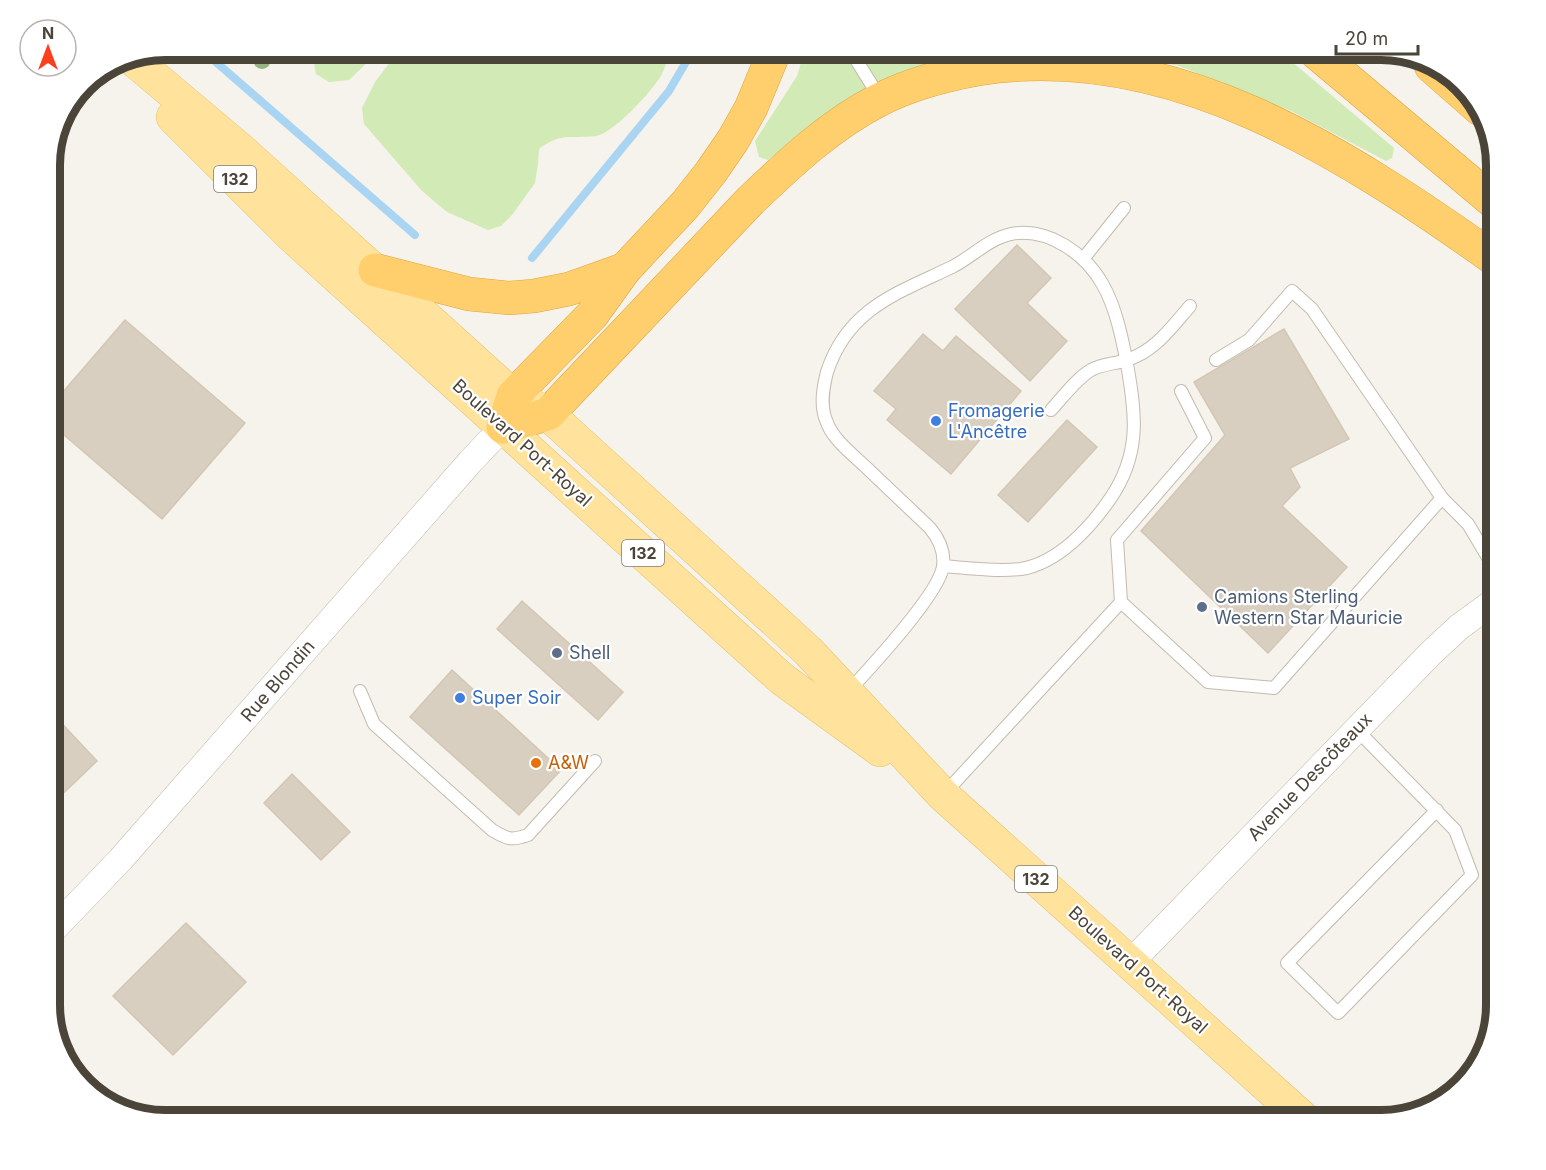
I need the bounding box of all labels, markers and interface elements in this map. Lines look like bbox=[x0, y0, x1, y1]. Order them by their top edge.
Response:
north arrow bbox=[18, 18, 78, 78]
scale bar bbox=[1336, 18, 1418, 56]
text: N bbox=[42, 23, 54, 43]
text: 20 m bbox=[1345, 28, 1388, 49]
road number: 132 bbox=[214, 166, 256, 192]
street label: Boulevard Port-Royal bbox=[449, 375, 596, 511]
place label: Fromagerie L'Ancêtre bbox=[948, 400, 1045, 442]
marker: Fromagerie L'Ancêtre bbox=[929, 414, 943, 428]
road number: 132 bbox=[622, 540, 664, 566]
place label: Camions Sterling Western Star Mauricie bbox=[1214, 586, 1403, 628]
marker: Camions Sterling Western Star Mauricie bbox=[1195, 600, 1209, 614]
street label: Rue Blondin bbox=[236, 636, 319, 726]
place label: Shell bbox=[569, 642, 610, 663]
marker: Shell bbox=[550, 646, 564, 660]
place label: Super Soir bbox=[472, 687, 561, 708]
marker: Super Soir bbox=[453, 691, 467, 705]
street label: Avenue Descôteaux bbox=[1243, 708, 1376, 845]
place label: A&W bbox=[548, 752, 589, 773]
marker: A&W bbox=[529, 756, 543, 770]
road number: 132 bbox=[1015, 866, 1057, 892]
street label: Boulevard Port-Royal bbox=[1065, 902, 1212, 1038]

